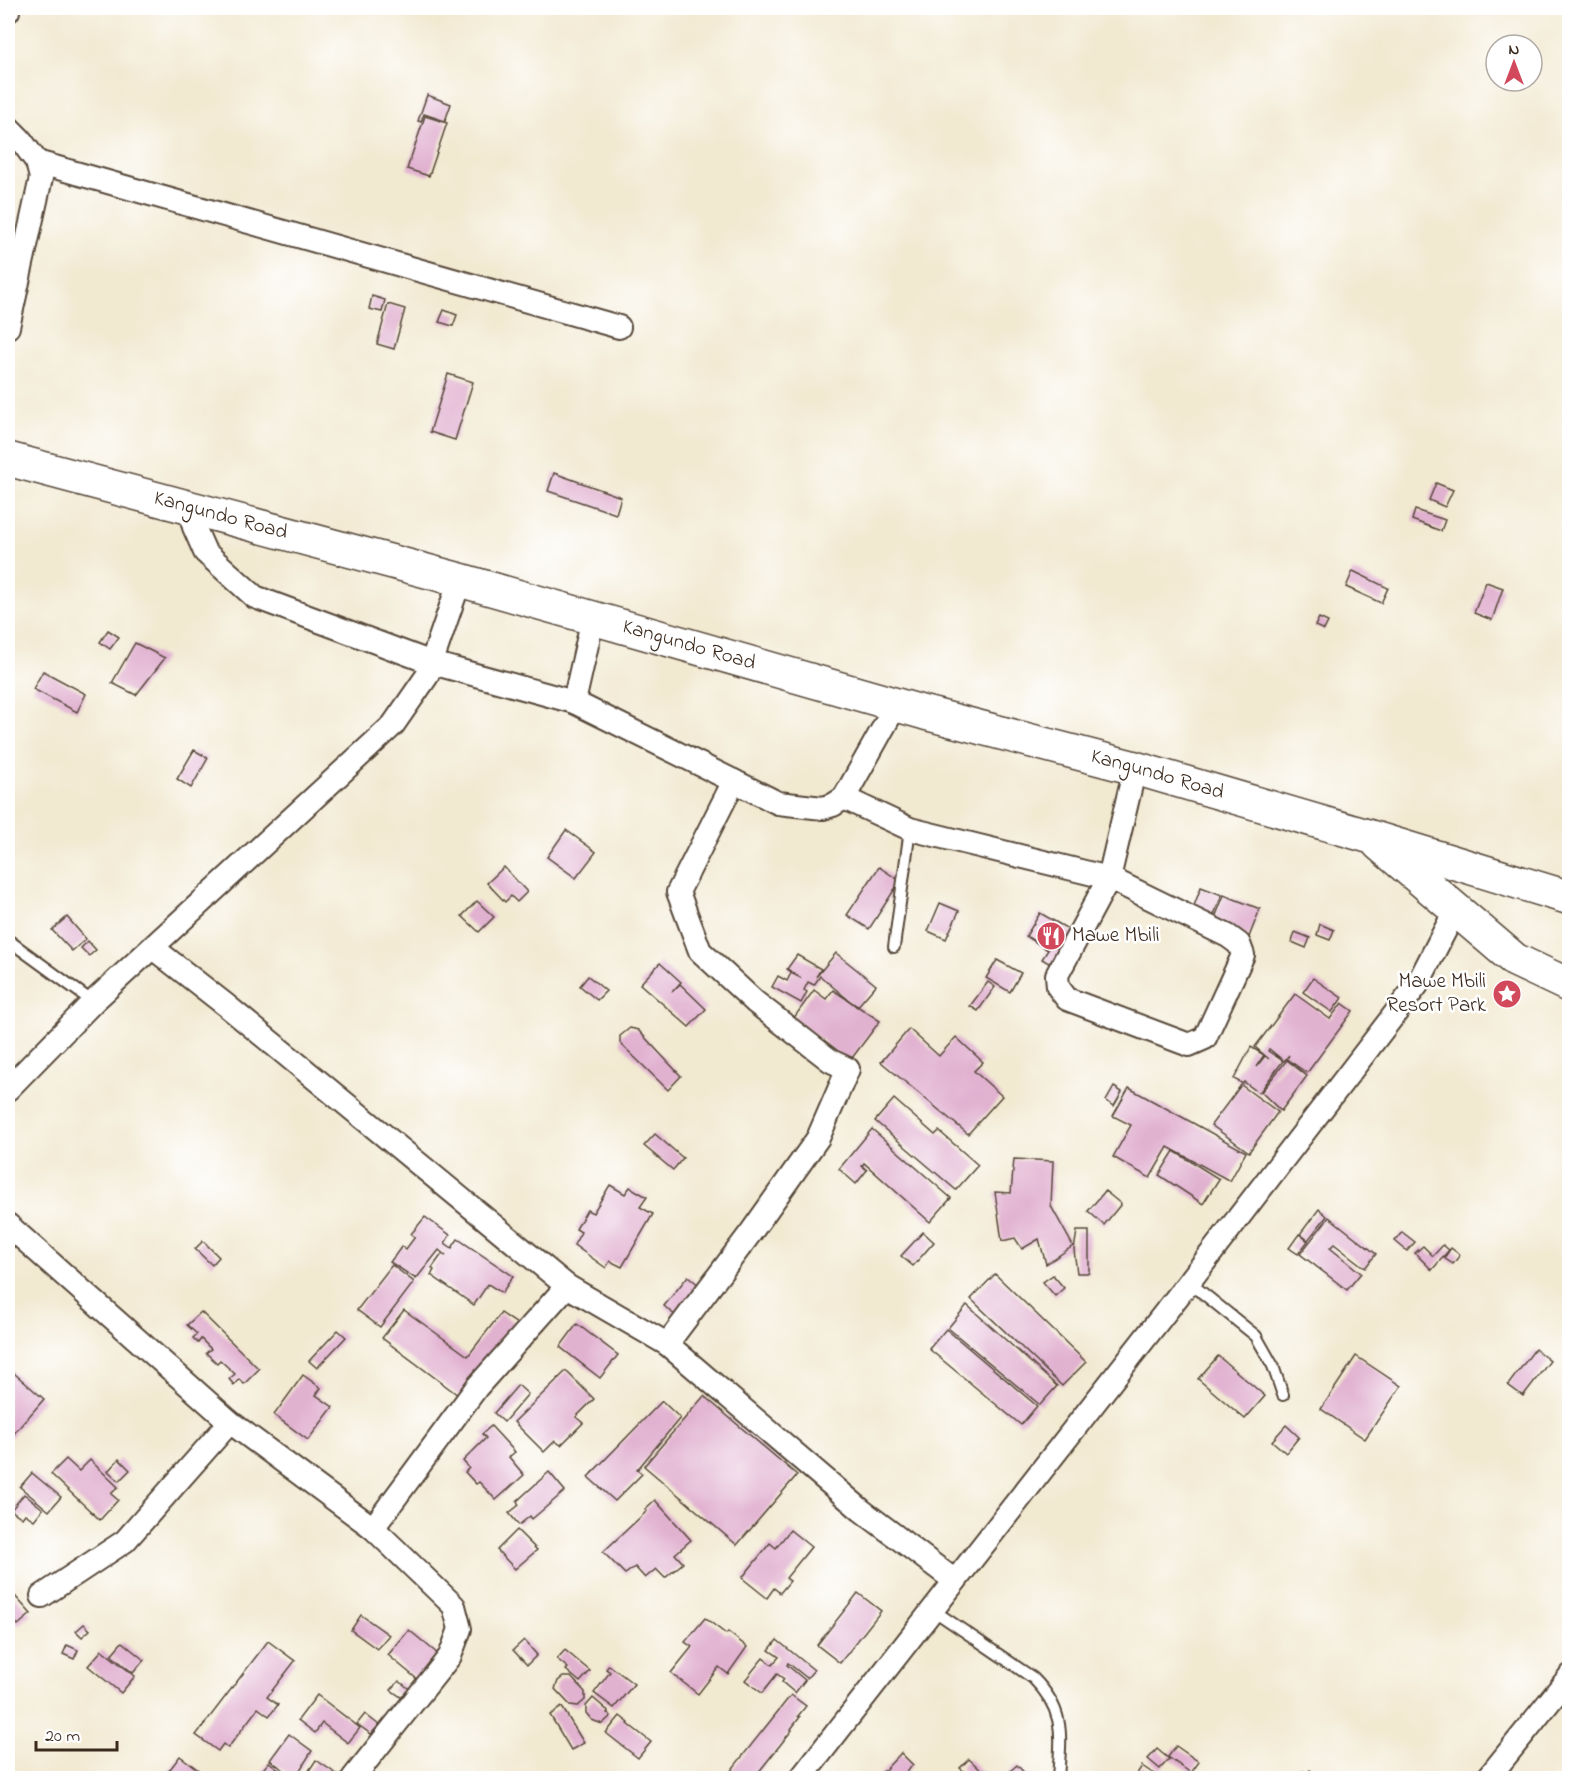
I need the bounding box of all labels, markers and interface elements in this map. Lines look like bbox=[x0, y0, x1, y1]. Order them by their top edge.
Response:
north arrow bbox=[1484, 33, 1544, 93]
text: N bbox=[1509, 38, 1520, 62]
street label: Kangundo Road bbox=[150, 484, 291, 548]
street label: Kangundo Road bbox=[619, 612, 759, 679]
street label: Kangundo Road bbox=[1087, 742, 1228, 808]
restaurant icon: Mawe Mbili bbox=[1035, 920, 1067, 952]
place label: Mawe Mbili bbox=[1072, 921, 1159, 951]
place label: Mawe Mbili Resort Park bbox=[1387, 967, 1487, 1021]
place icon: Mawe Mbili Resort Park bbox=[1491, 978, 1523, 1010]
scale bar bbox=[36, 1714, 117, 1752]
text: 20 m bbox=[45, 1724, 80, 1750]

